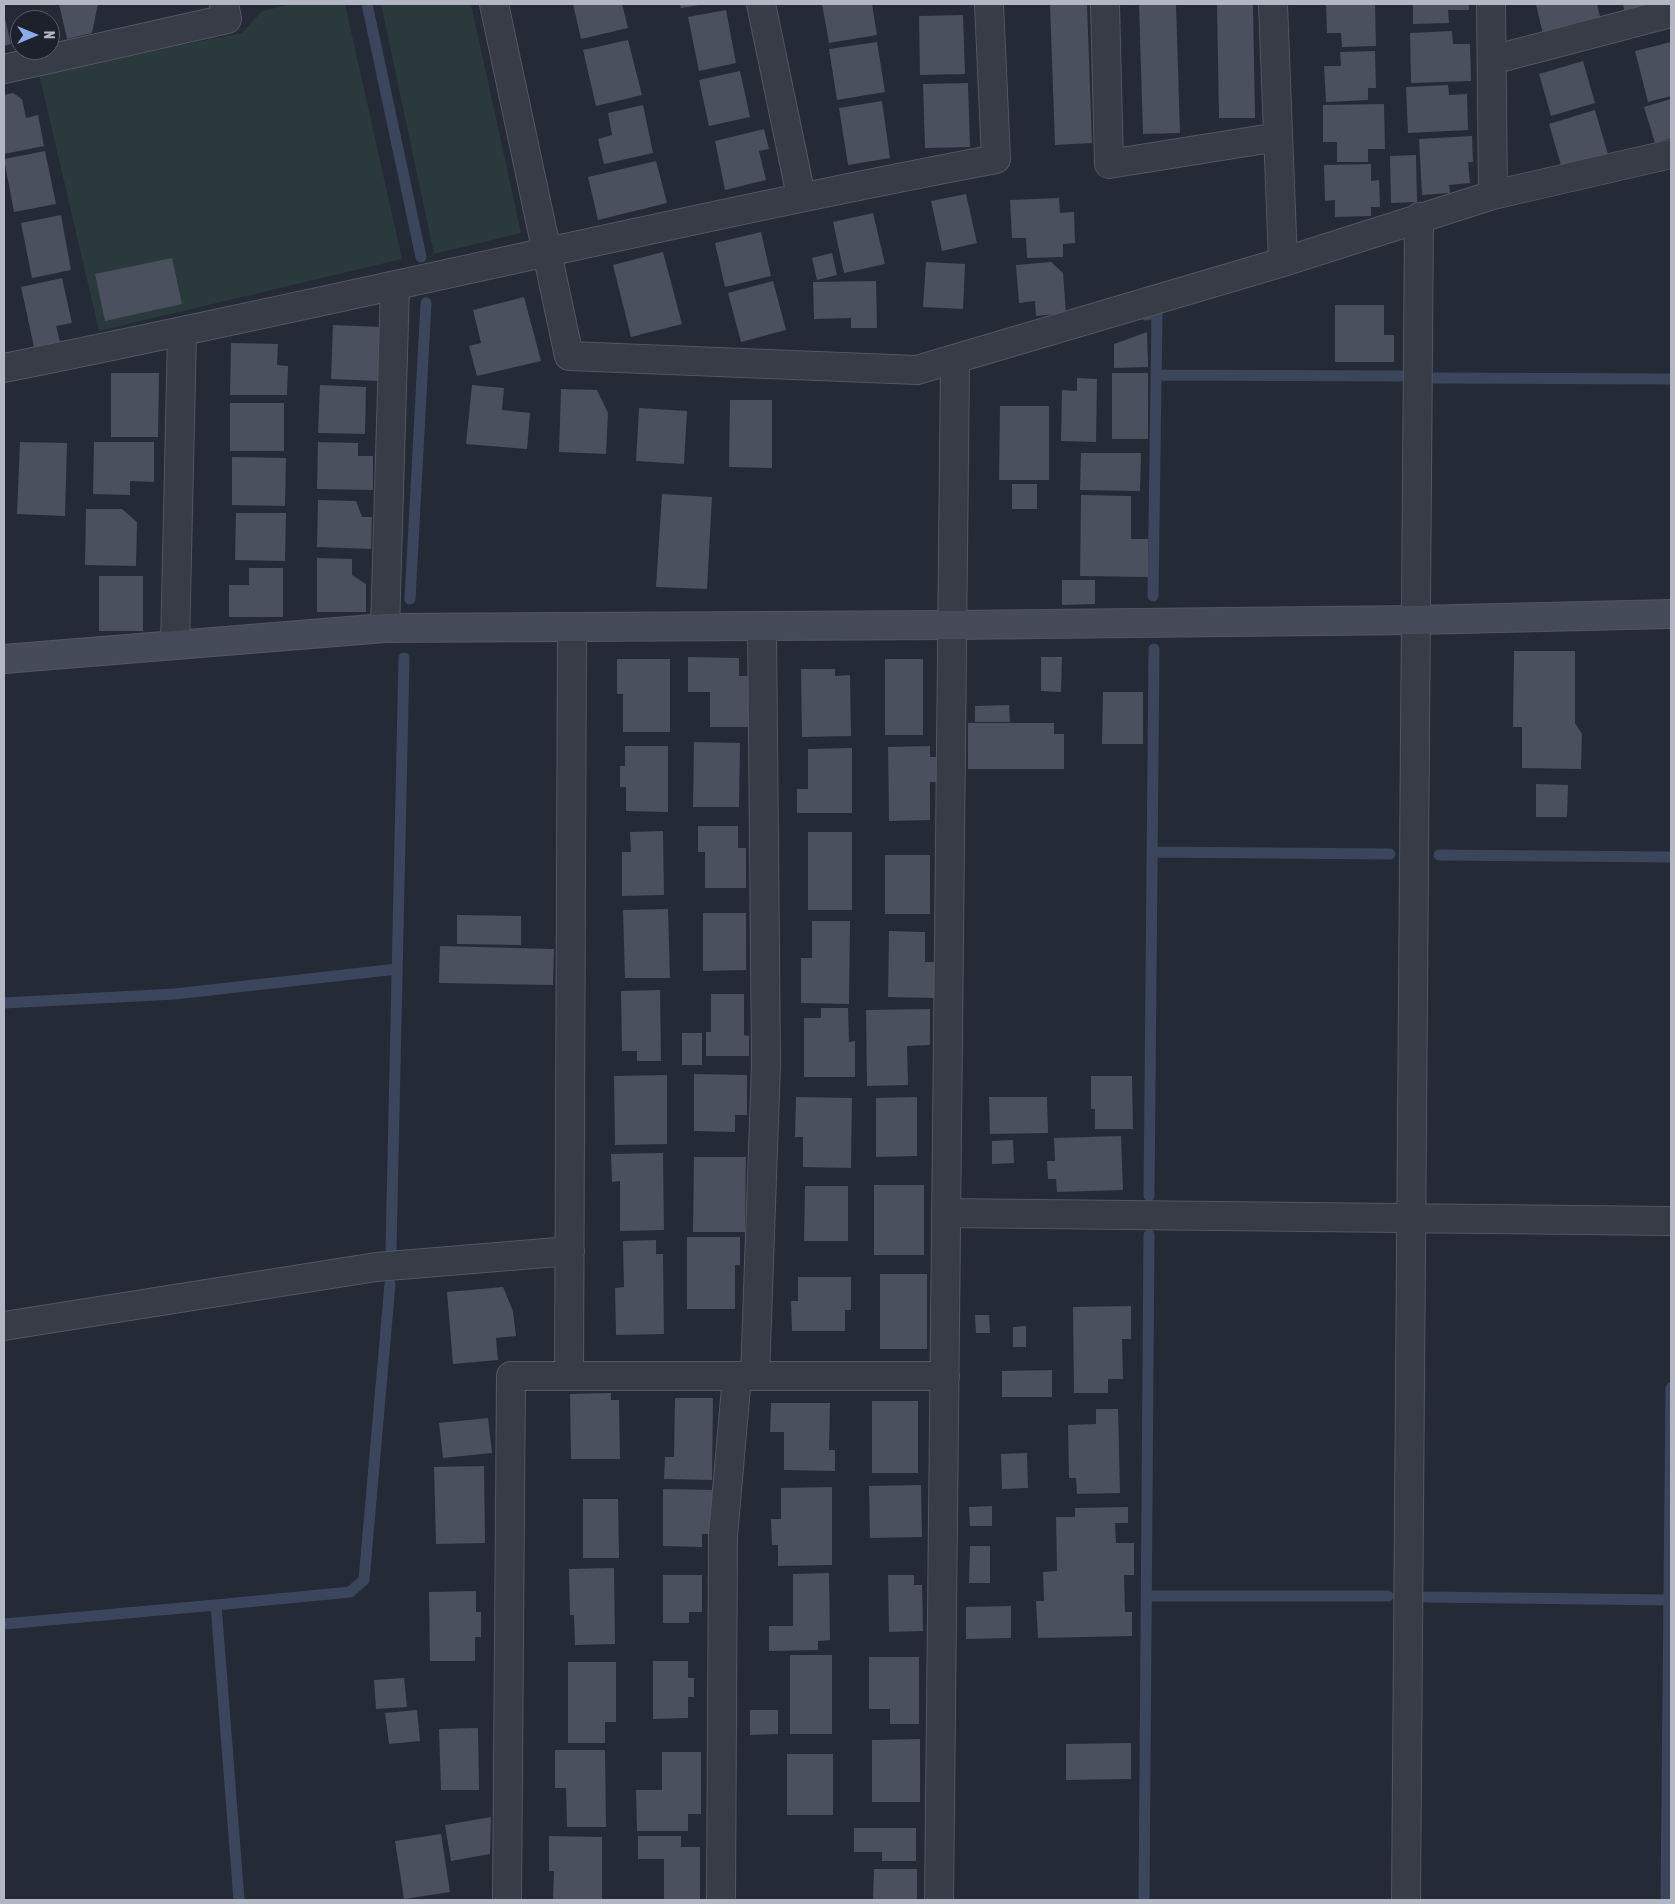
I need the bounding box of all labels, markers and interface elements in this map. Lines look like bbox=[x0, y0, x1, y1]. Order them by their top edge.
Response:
north arrow bbox=[10, 10, 60, 60]
text: N bbox=[41, 31, 57, 39]

